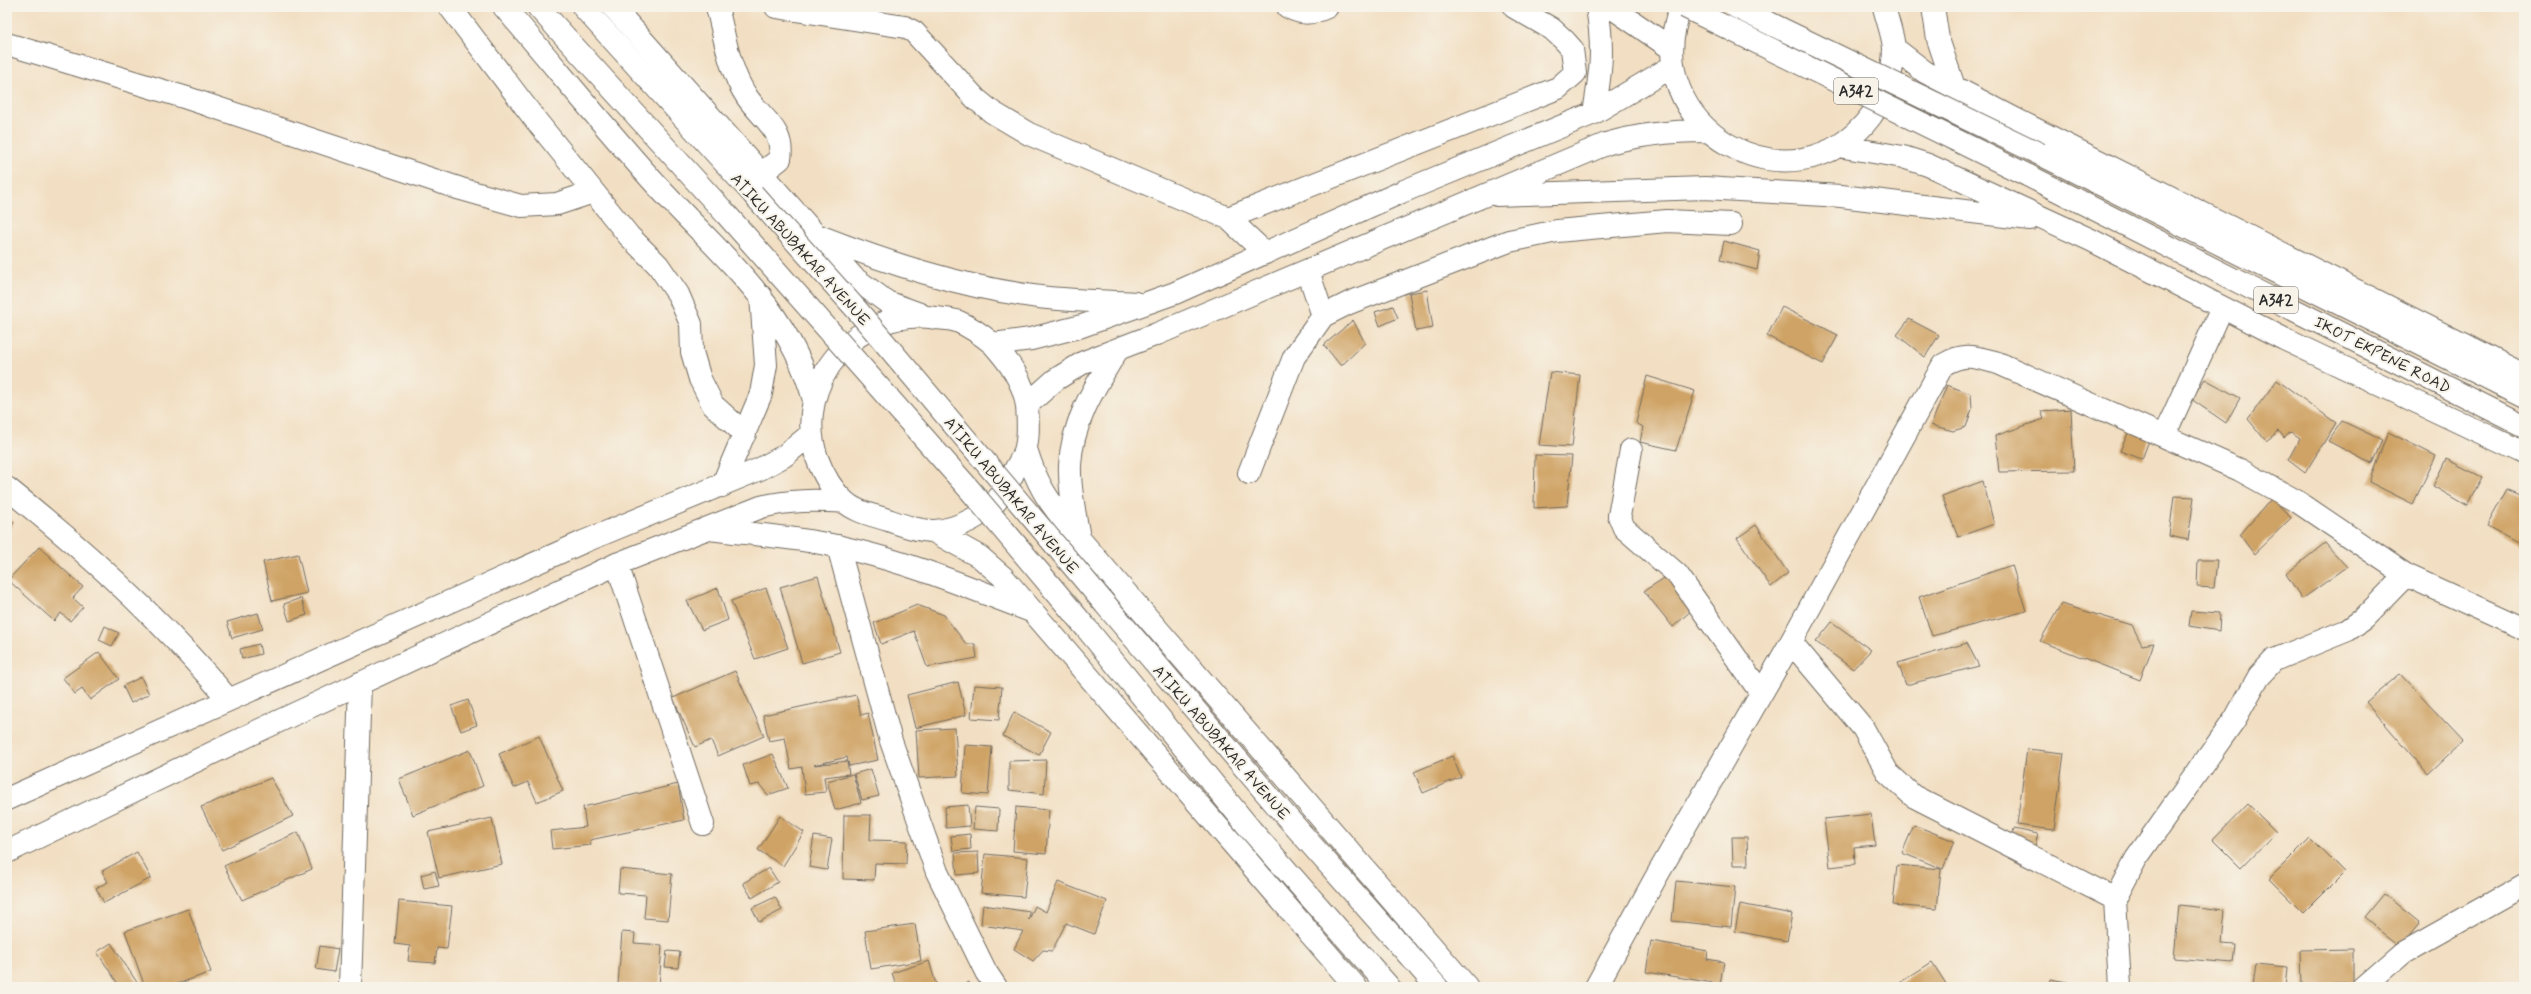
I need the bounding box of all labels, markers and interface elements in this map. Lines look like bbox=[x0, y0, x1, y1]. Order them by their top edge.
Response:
road number: A342 bbox=[1834, 78, 1878, 104]
street label: ATIKU ABUBAKAR AVENUE bbox=[725, 169, 874, 331]
road number: A342 bbox=[2254, 287, 2298, 313]
street label: IKOT EKPENE ROAD bbox=[2311, 312, 2454, 399]
street label: ATIKU ABUBAKAR AVENUE bbox=[939, 413, 1083, 579]
street label: ATIKU ABUBAKAR AVENUE bbox=[1148, 661, 1294, 825]

